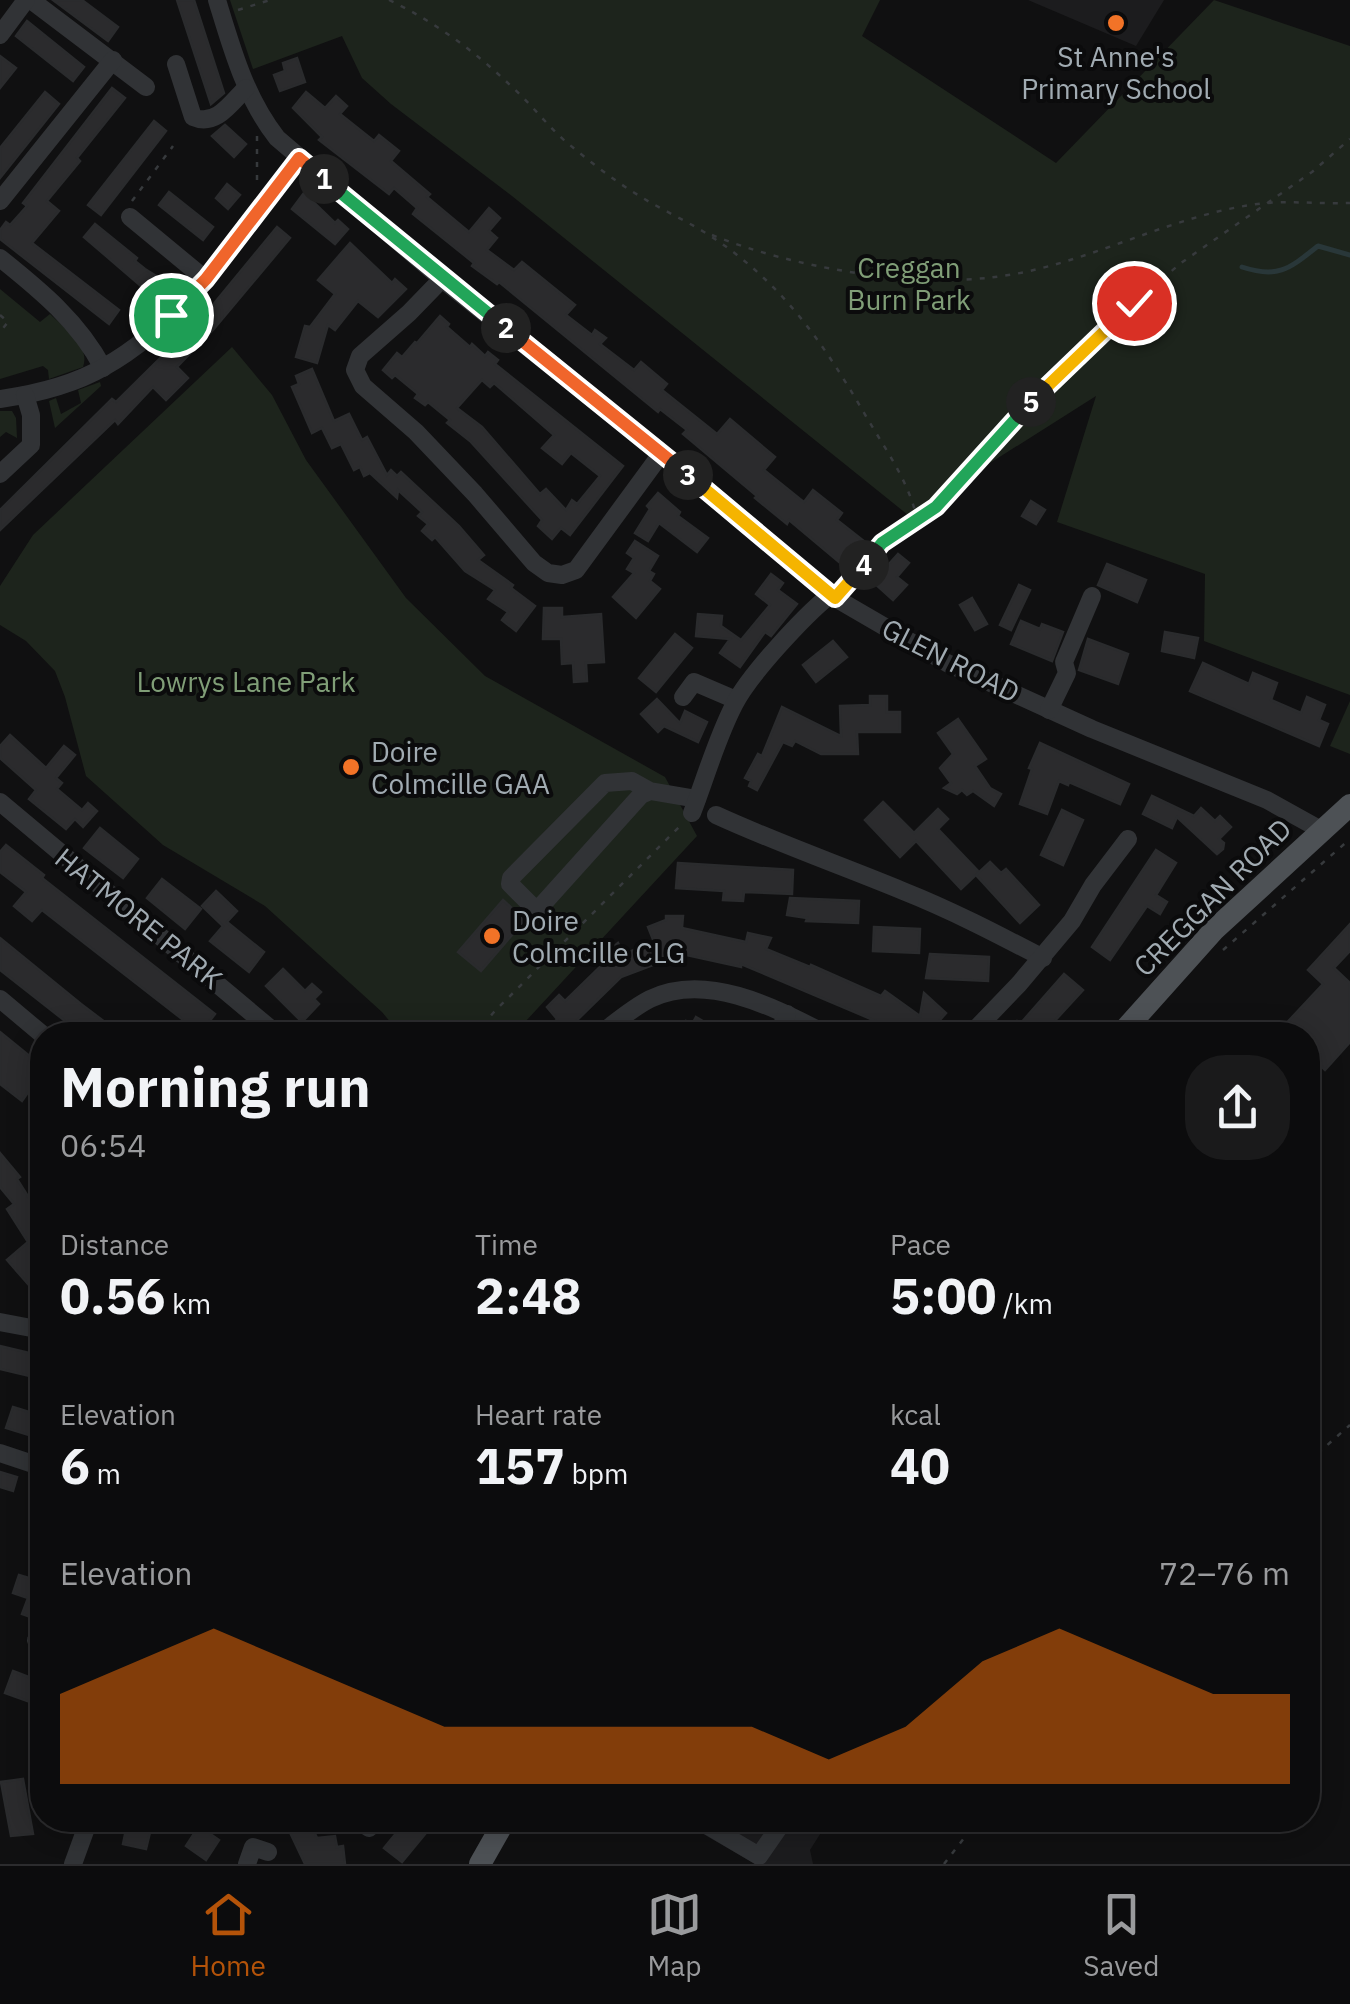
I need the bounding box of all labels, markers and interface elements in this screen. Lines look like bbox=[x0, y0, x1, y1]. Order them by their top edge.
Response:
marker: St Anne's Primary School bbox=[1105, 12, 1127, 34]
place label: St Anne's Primary School bbox=[1021, 38, 1211, 107]
pin: 1 bbox=[299, 154, 349, 204]
text: 1 bbox=[316, 160, 332, 197]
park label: Creggan Burn Park bbox=[847, 249, 971, 318]
pin bbox=[1092, 261, 1177, 346]
pin bbox=[129, 273, 214, 358]
icon: check bbox=[1107, 276, 1162, 331]
icon: arrive bbox=[144, 288, 199, 343]
pin: 2 bbox=[481, 303, 531, 353]
text: 2 bbox=[498, 309, 514, 346]
pin: 5 bbox=[1006, 377, 1056, 427]
text: 5 bbox=[1023, 383, 1039, 420]
pin: 3 bbox=[663, 450, 713, 500]
text: 3 bbox=[680, 456, 696, 493]
pin: 4 bbox=[839, 540, 889, 590]
text: 4 bbox=[856, 546, 872, 583]
street label: GLEN ROAD bbox=[876, 609, 1026, 711]
park label: Lowrys Lane Park bbox=[137, 663, 356, 700]
place label: Doire Colmcille GAA bbox=[371, 733, 550, 802]
marker: Doire Colmcille GAA bbox=[340, 756, 362, 778]
street label: CREGGAN ROAD bbox=[1125, 810, 1299, 984]
street label: HATMORE PARK bbox=[48, 839, 230, 997]
place label: Doire Colmcille CLG bbox=[512, 902, 685, 971]
marker: Doire Colmcille CLG bbox=[481, 925, 503, 947]
text: Morning run bbox=[60, 1051, 371, 1122]
button: share bbox=[1185, 1055, 1290, 1160]
text: 06:54 bbox=[60, 1124, 146, 1166]
text: Distance bbox=[60, 1226, 169, 1263]
text: Time bbox=[475, 1226, 538, 1263]
text: Pace bbox=[890, 1226, 951, 1263]
text: 0.56 bbox=[60, 1263, 166, 1328]
text: 2:48 bbox=[475, 1263, 582, 1328]
text: 5:00 bbox=[890, 1263, 997, 1328]
text: km bbox=[166, 1285, 211, 1322]
text: /km bbox=[997, 1285, 1053, 1322]
text: Elevation bbox=[60, 1396, 176, 1433]
text: Heart rate bbox=[475, 1396, 602, 1433]
text: kcal bbox=[890, 1396, 941, 1433]
text: 6 bbox=[60, 1433, 90, 1498]
text: 157 bbox=[475, 1433, 565, 1498]
text: 40 bbox=[890, 1433, 950, 1498]
text: m bbox=[90, 1455, 121, 1492]
text: bpm bbox=[565, 1455, 629, 1492]
text: Elevation bbox=[60, 1552, 193, 1594]
text: 72–76 m bbox=[1159, 1552, 1290, 1594]
tab: Home bbox=[191, 1887, 266, 1984]
tab: Map bbox=[647, 1887, 702, 1984]
tab: Saved bbox=[1083, 1887, 1159, 1984]

